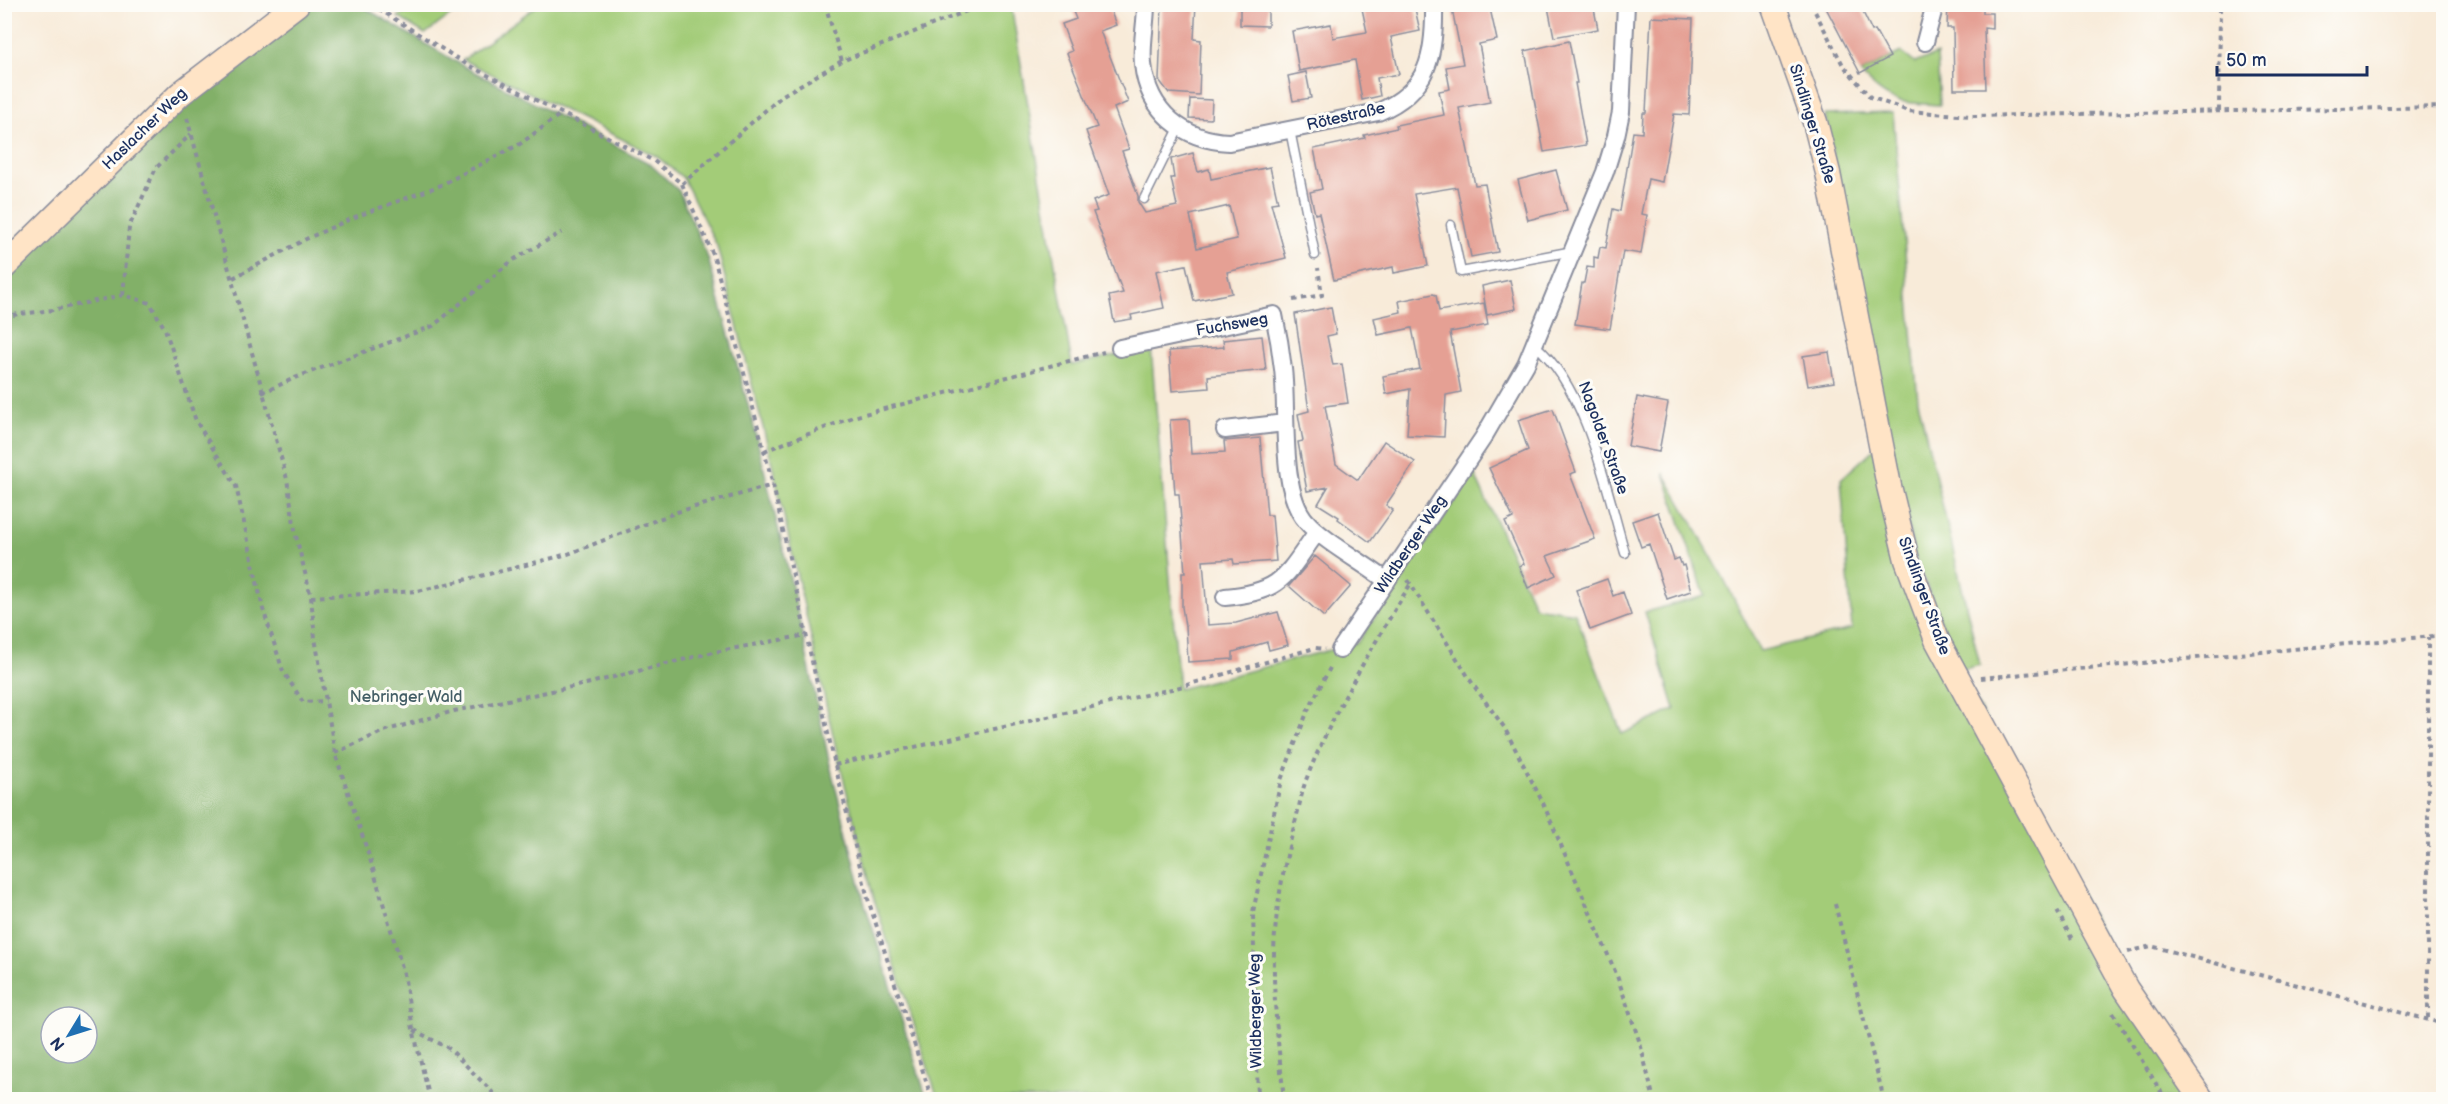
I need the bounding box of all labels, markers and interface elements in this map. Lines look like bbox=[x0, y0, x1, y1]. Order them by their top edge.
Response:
scale bar bbox=[2217, 39, 2367, 77]
text: 50 m bbox=[2226, 50, 2267, 71]
street label: Sindlinger Straße bbox=[1785, 62, 1839, 187]
street label: Haslacher Weg bbox=[99, 84, 191, 174]
street label: Rötestraße bbox=[1305, 99, 1388, 135]
street label: Fuchsweg bbox=[1194, 309, 1270, 341]
street label: Nagolder Straße bbox=[1574, 379, 1632, 498]
street label: Wildberger Weg bbox=[1371, 492, 1451, 598]
street label: Sindlinger Straße bbox=[1894, 534, 1954, 658]
park label: Nebringer Wald bbox=[350, 688, 462, 707]
street label: Wildberger Weg bbox=[1245, 953, 1267, 1069]
north arrow bbox=[39, 1005, 99, 1065]
text: N bbox=[47, 1033, 70, 1054]

